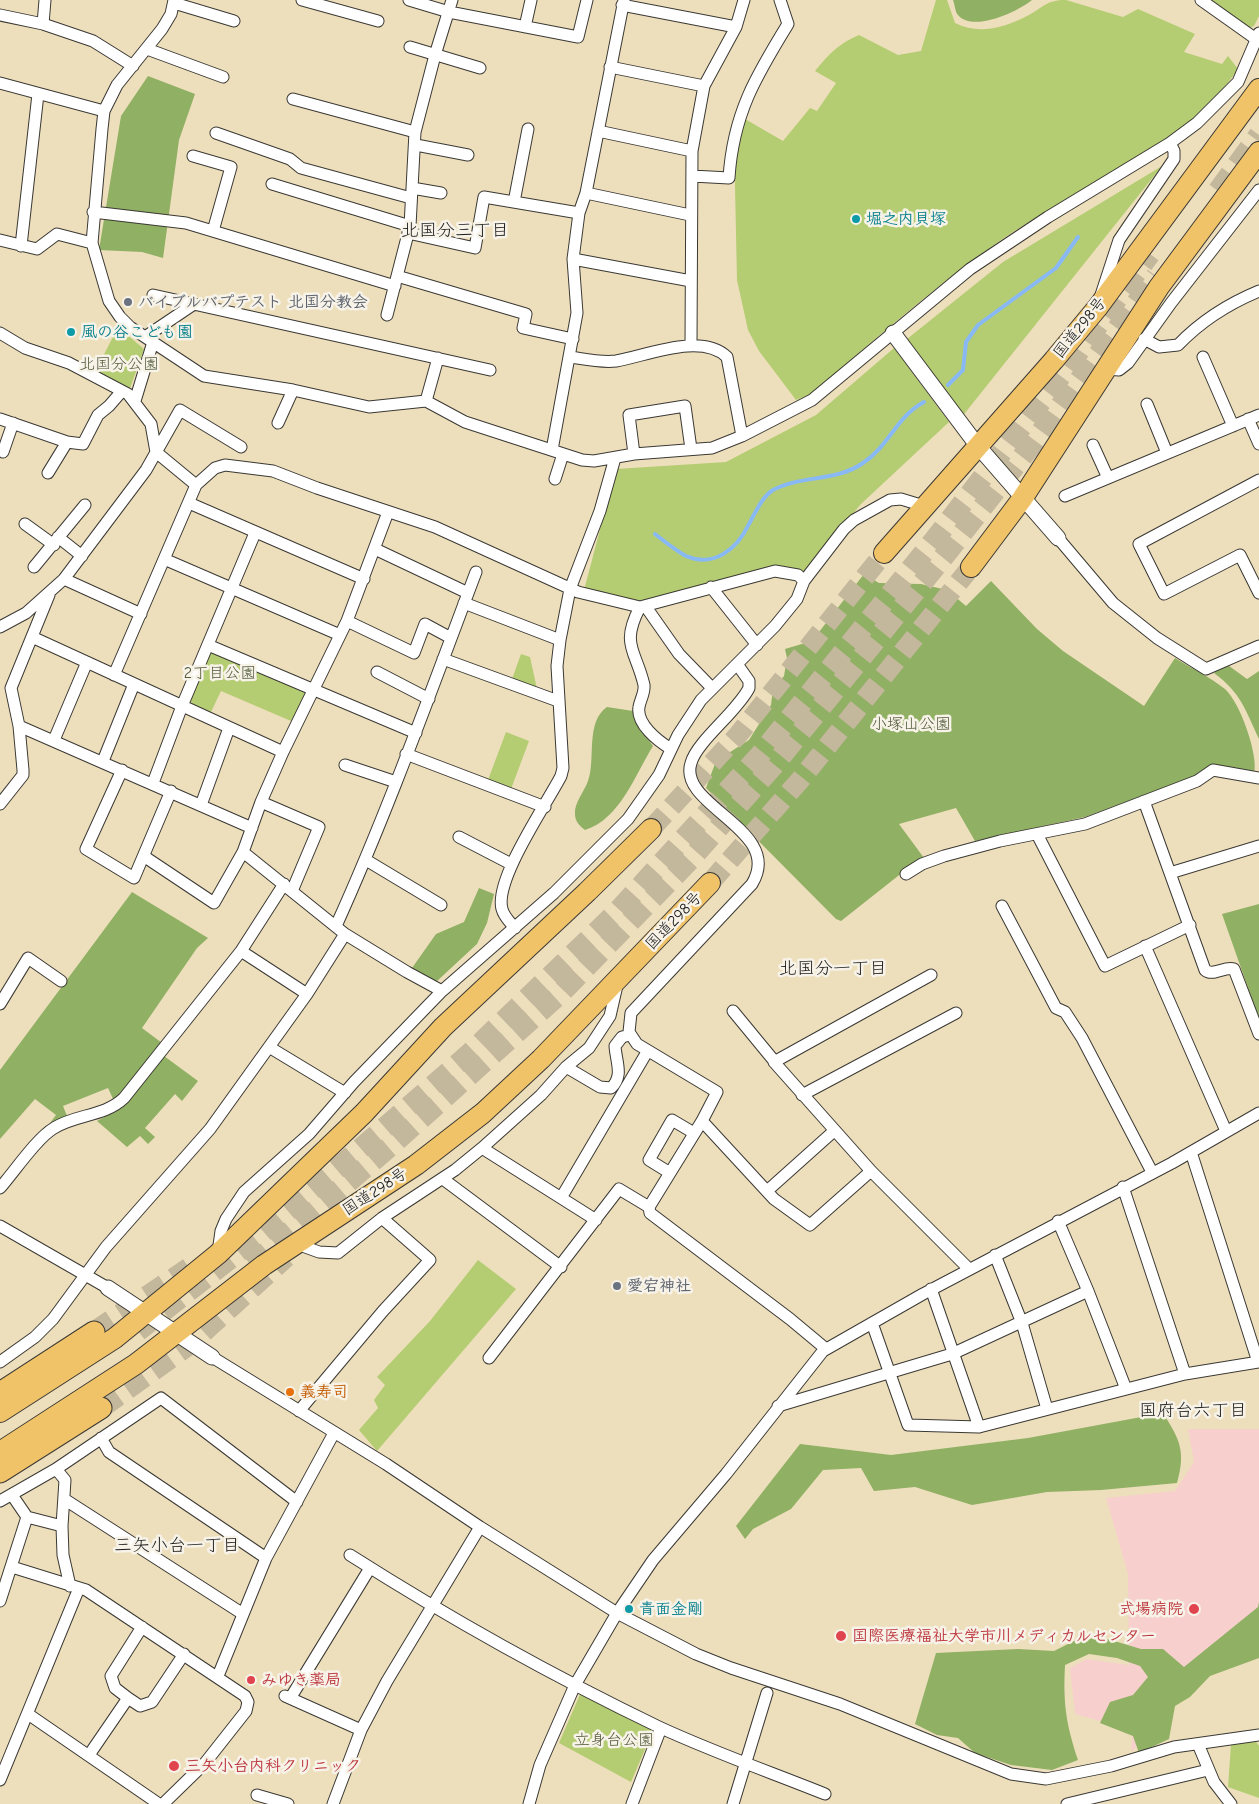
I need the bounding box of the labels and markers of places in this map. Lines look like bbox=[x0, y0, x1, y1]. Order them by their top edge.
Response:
place label: 堀之内貝塚 bbox=[866, 209, 946, 229]
marker: 堀之内貝塚 bbox=[850, 213, 862, 225]
place label: バイブルバプテスト 北国分教会 bbox=[138, 292, 368, 312]
marker: バイブルバプテスト 北国分教会 bbox=[122, 296, 134, 308]
place label: 風の谷こども園 bbox=[81, 322, 193, 342]
marker: 風の谷こども園 bbox=[65, 326, 77, 338]
place label: 愛宕神社 bbox=[627, 1276, 691, 1296]
marker: 愛宕神社 bbox=[611, 1280, 623, 1292]
place label: 義寿司 bbox=[300, 1382, 348, 1402]
marker: 義寿司 bbox=[284, 1386, 296, 1398]
place label: 青面金剛 bbox=[639, 1599, 703, 1619]
place label: 式場病院 bbox=[1119, 1599, 1183, 1619]
marker: 式場病院 bbox=[1187, 1602, 1201, 1616]
marker: 青面金剛 bbox=[623, 1603, 635, 1615]
place label: 国際医療福祉大学市川メディカルセンター bbox=[852, 1626, 1156, 1646]
marker: 国際医療福祉大学市川メディカルセンター bbox=[834, 1629, 848, 1643]
place label: みゆき薬局 bbox=[261, 1670, 341, 1690]
marker: みゆき薬局 bbox=[245, 1674, 257, 1686]
place label: 三矢小台内科クリニック bbox=[185, 1756, 361, 1776]
marker: 三矢小台内科クリニック bbox=[167, 1759, 181, 1773]

